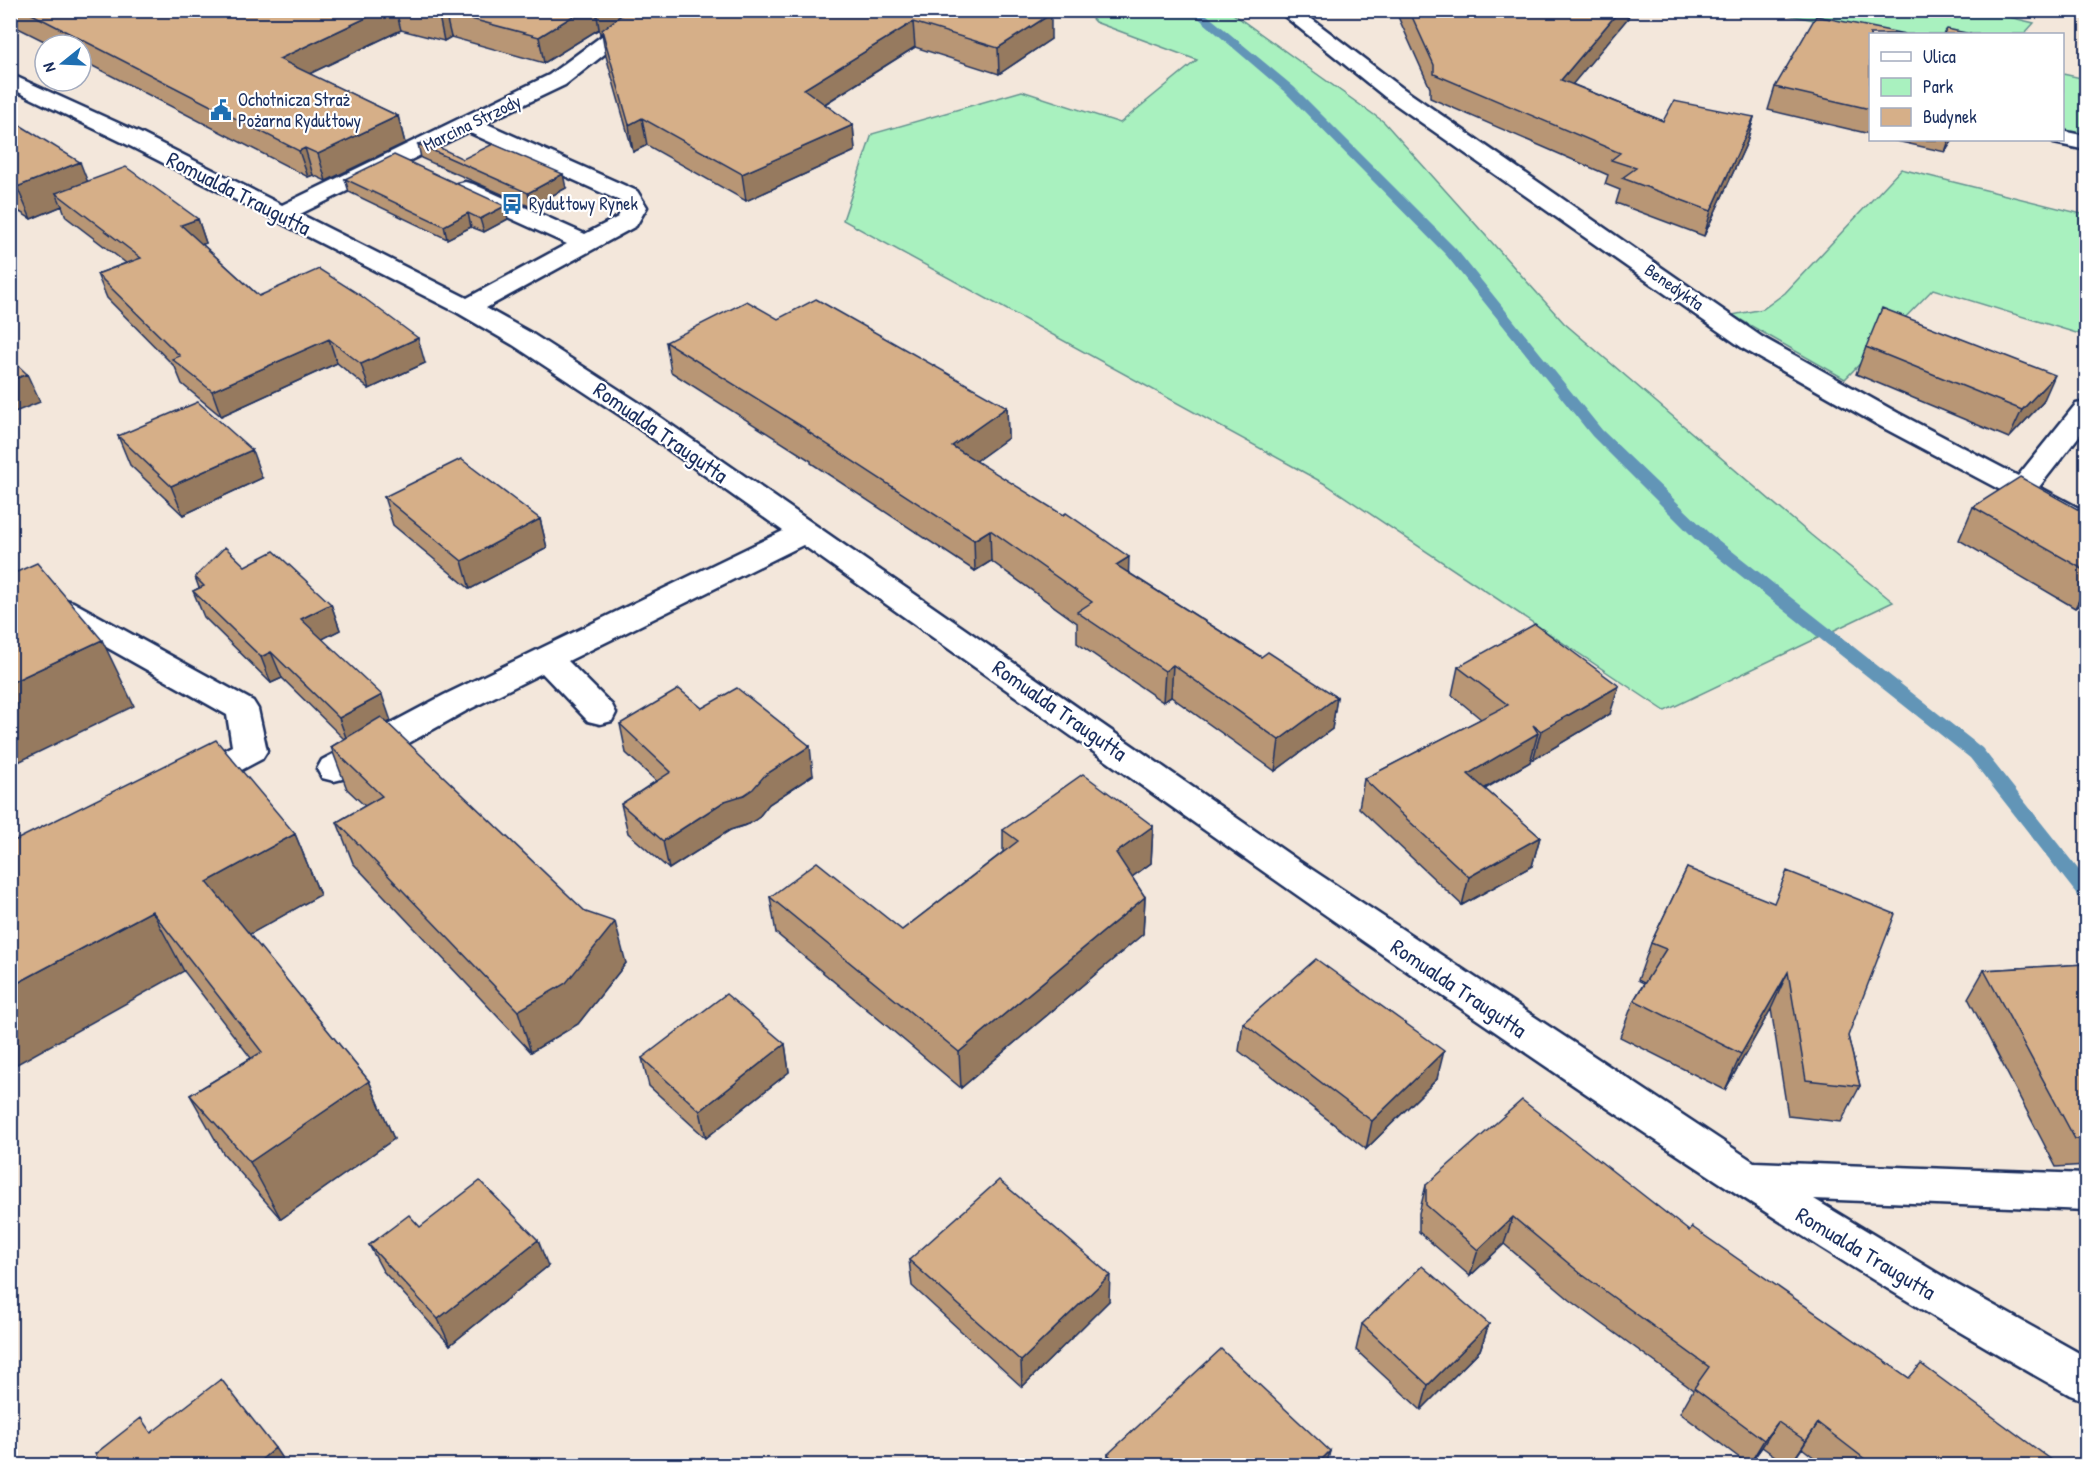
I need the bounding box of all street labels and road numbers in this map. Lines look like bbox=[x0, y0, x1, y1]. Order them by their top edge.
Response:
street label: Marcina Strzody bbox=[419, 88, 525, 157]
street label: Romualda Traugutta bbox=[162, 144, 316, 242]
street label: Benedykta bbox=[1640, 257, 1709, 316]
street label: Romualda Traugutta bbox=[588, 374, 735, 490]
street label: Romualda Traugutta bbox=[987, 652, 1134, 768]
street label: Romualda Traugutta bbox=[1385, 931, 1533, 1045]
street label: Romualda Traugutta bbox=[1791, 1199, 1942, 1307]

